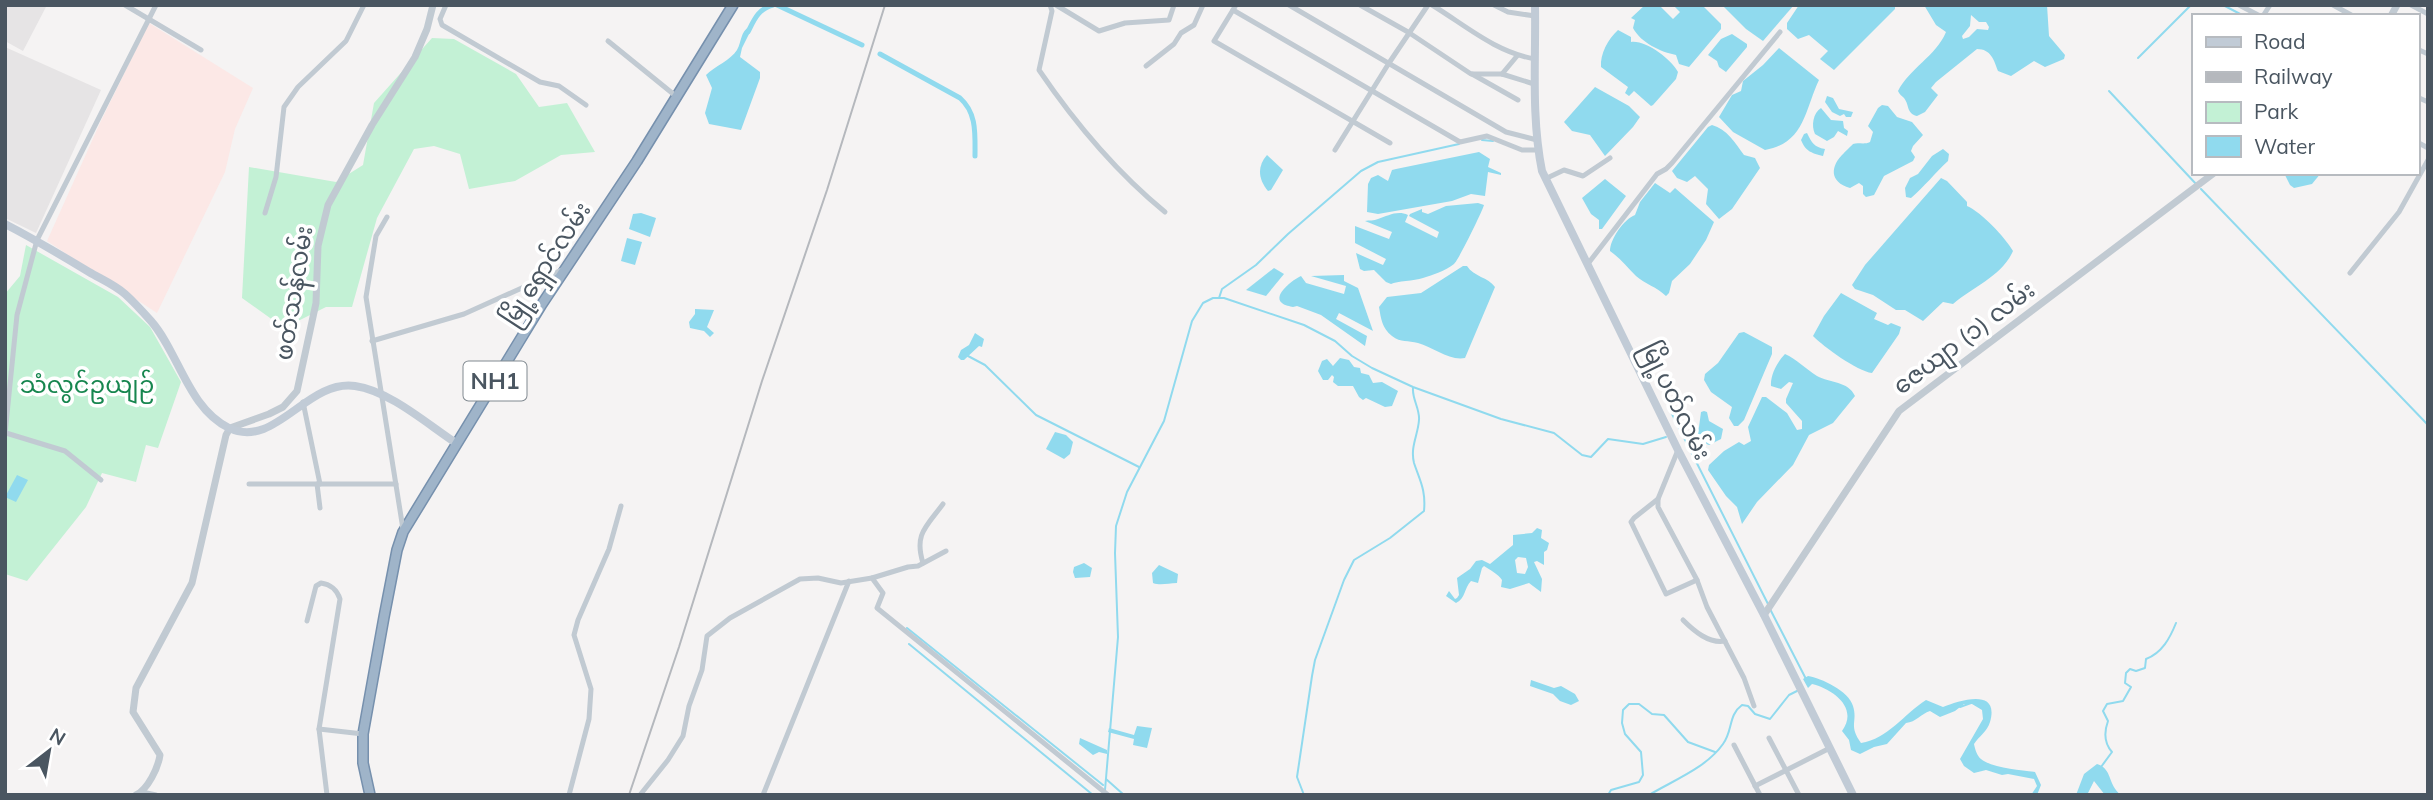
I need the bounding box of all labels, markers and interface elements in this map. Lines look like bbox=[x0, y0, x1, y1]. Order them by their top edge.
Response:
legend bbox=[2192, 14, 2419, 175]
text: Road bbox=[2254, 28, 2305, 54]
text: Railway bbox=[2254, 63, 2333, 89]
text: Park bbox=[2254, 98, 2298, 124]
text: Water bbox=[2254, 133, 2315, 159]
street label: မြို့ရှောင်လမ်း bbox=[494, 196, 601, 334]
street label: ဖတ်သန်လမ်း bbox=[268, 224, 323, 363]
street label: ဇေယျာ (၁) လမ်း bbox=[1887, 274, 2043, 404]
street label: မြို့ပတ်လမ်း bbox=[1631, 337, 1718, 467]
road number: NH1 bbox=[463, 362, 526, 400]
park label: သံလွင်ဥယျဉ် bbox=[20, 369, 154, 404]
north arrow bbox=[14, 716, 84, 786]
text: N bbox=[45, 722, 70, 750]

